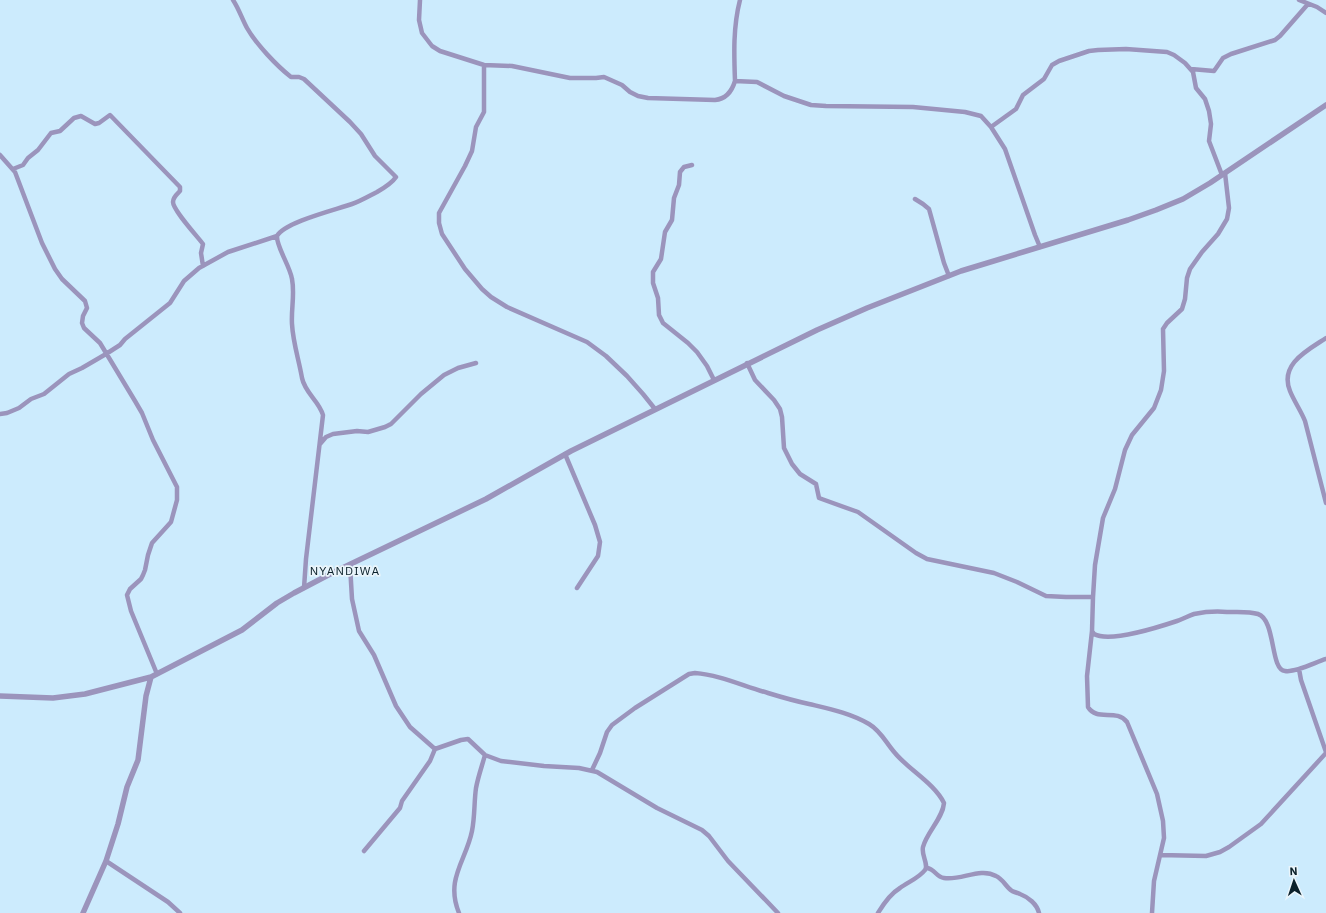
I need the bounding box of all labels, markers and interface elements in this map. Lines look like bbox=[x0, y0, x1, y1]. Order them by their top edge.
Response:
district label: NYANDIWA bbox=[310, 563, 380, 578]
north arrow bbox=[1274, 861, 1314, 901]
text: N bbox=[1289, 864, 1298, 878]

